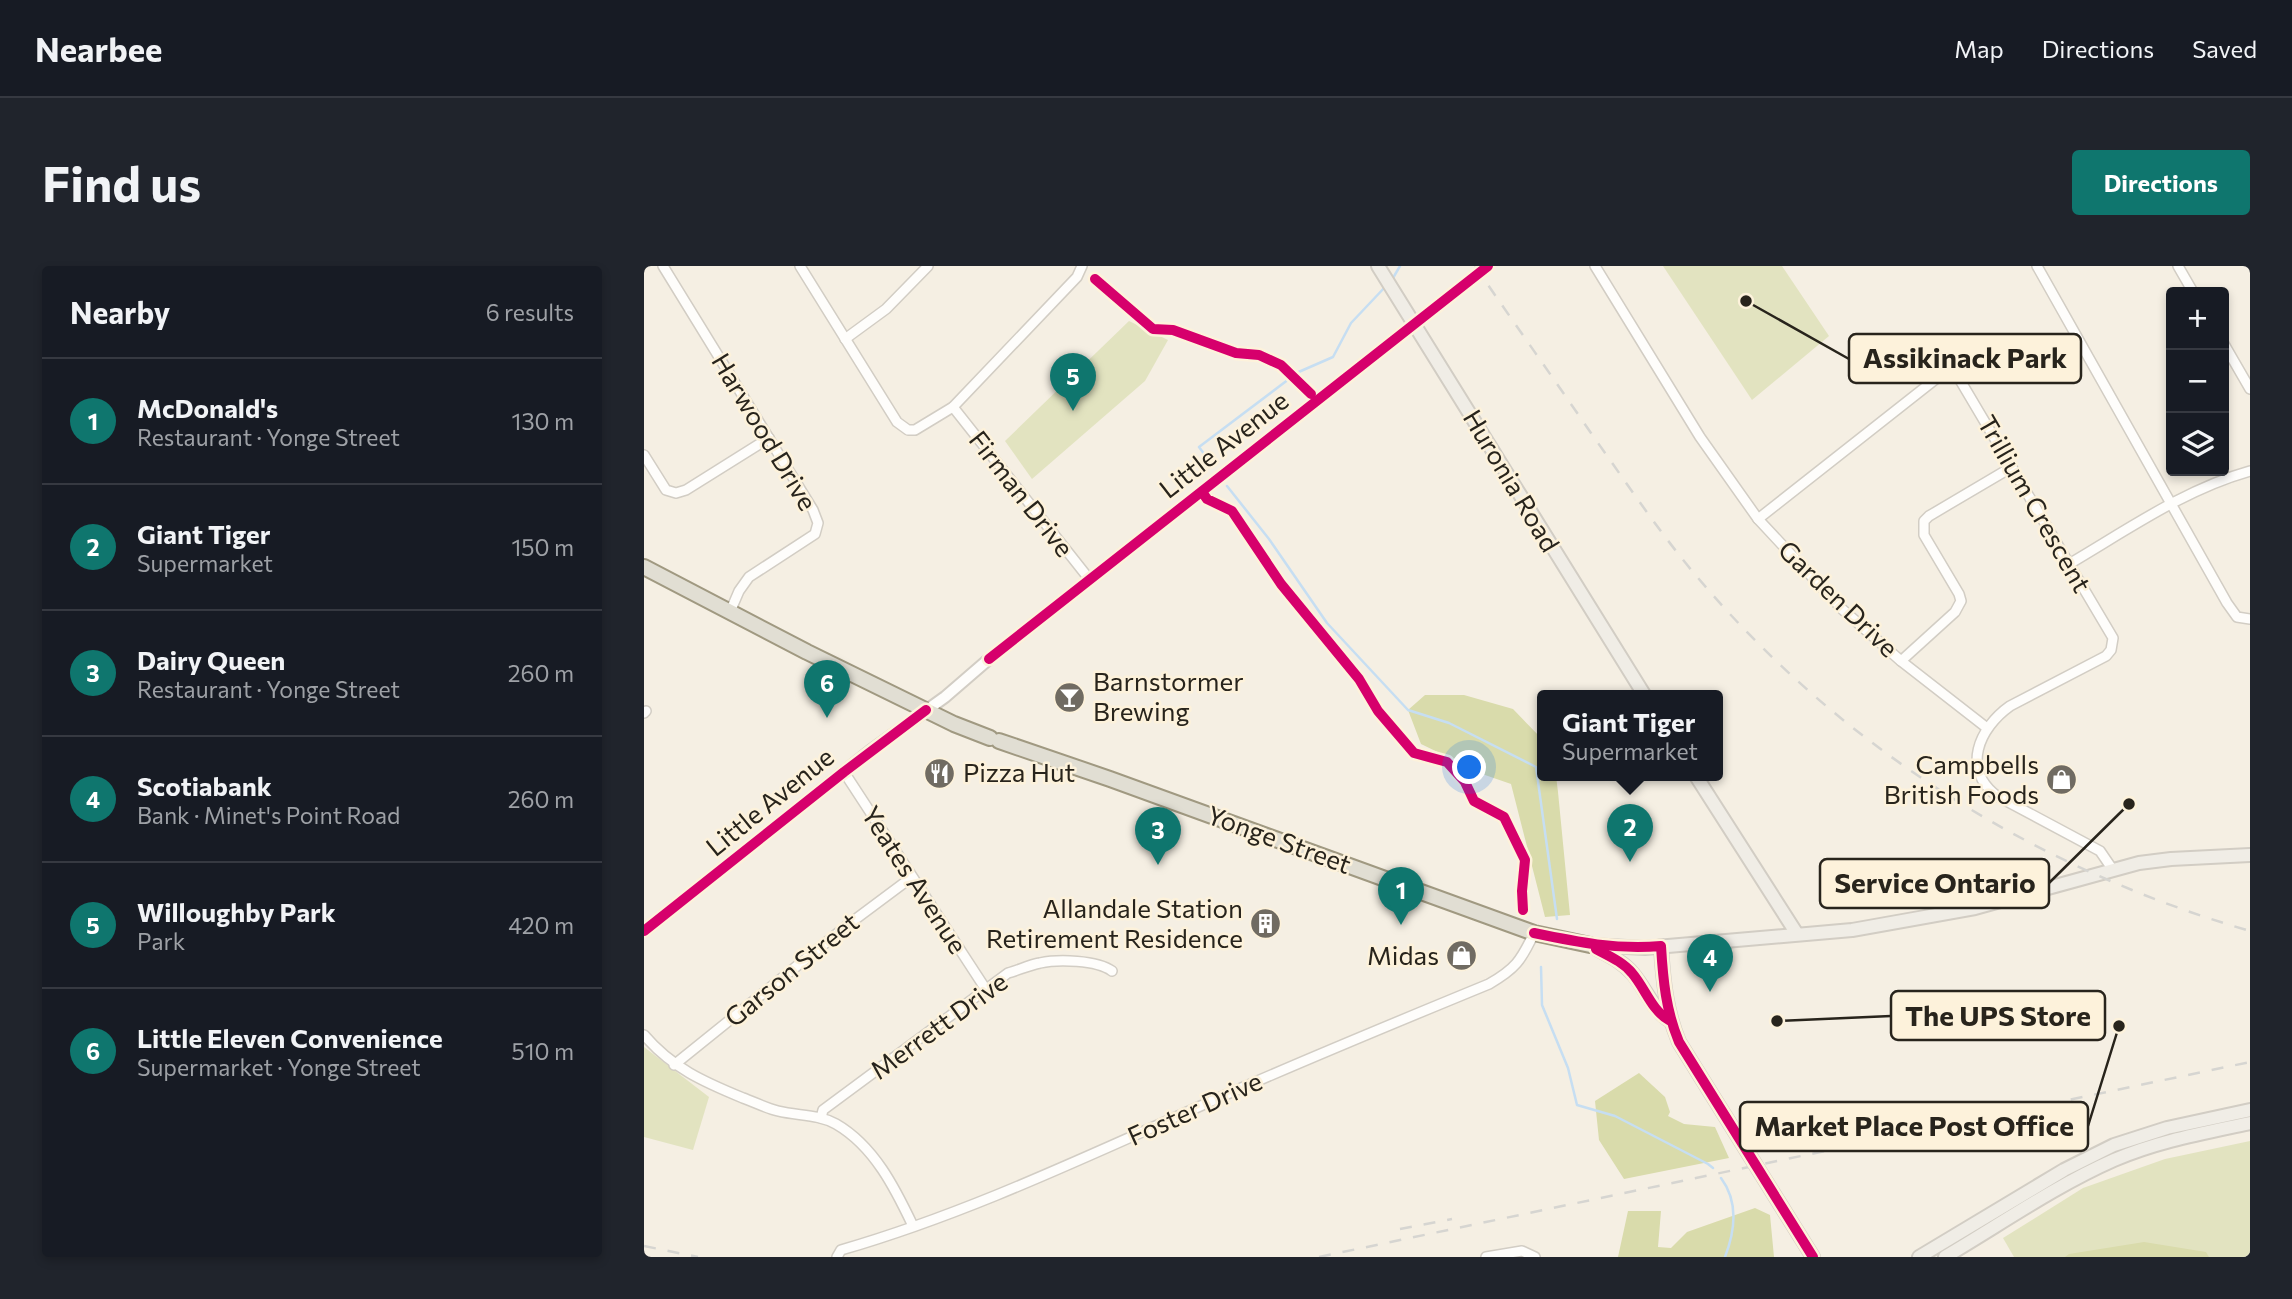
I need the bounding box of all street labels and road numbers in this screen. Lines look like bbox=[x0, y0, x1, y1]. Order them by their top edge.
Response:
street label: Harwood Drive bbox=[706, 347, 824, 515]
street label: Little Avenue bbox=[1153, 384, 1294, 504]
street label: Huronia Road bbox=[1458, 404, 1567, 557]
street label: Trillium Crescent bbox=[1972, 409, 2098, 597]
street label: Firman Drive bbox=[963, 424, 1081, 562]
street label: Garden Drive bbox=[1773, 533, 1905, 663]
street label: Little Avenue bbox=[699, 740, 839, 862]
street label: Yonge Street bbox=[1203, 798, 1356, 879]
street label: Yeates Avenue bbox=[856, 800, 974, 959]
street label: Garson Street bbox=[718, 905, 864, 1032]
street label: Merrett Drive bbox=[864, 965, 1013, 1085]
street label: Foster Drive bbox=[1122, 1064, 1266, 1151]

